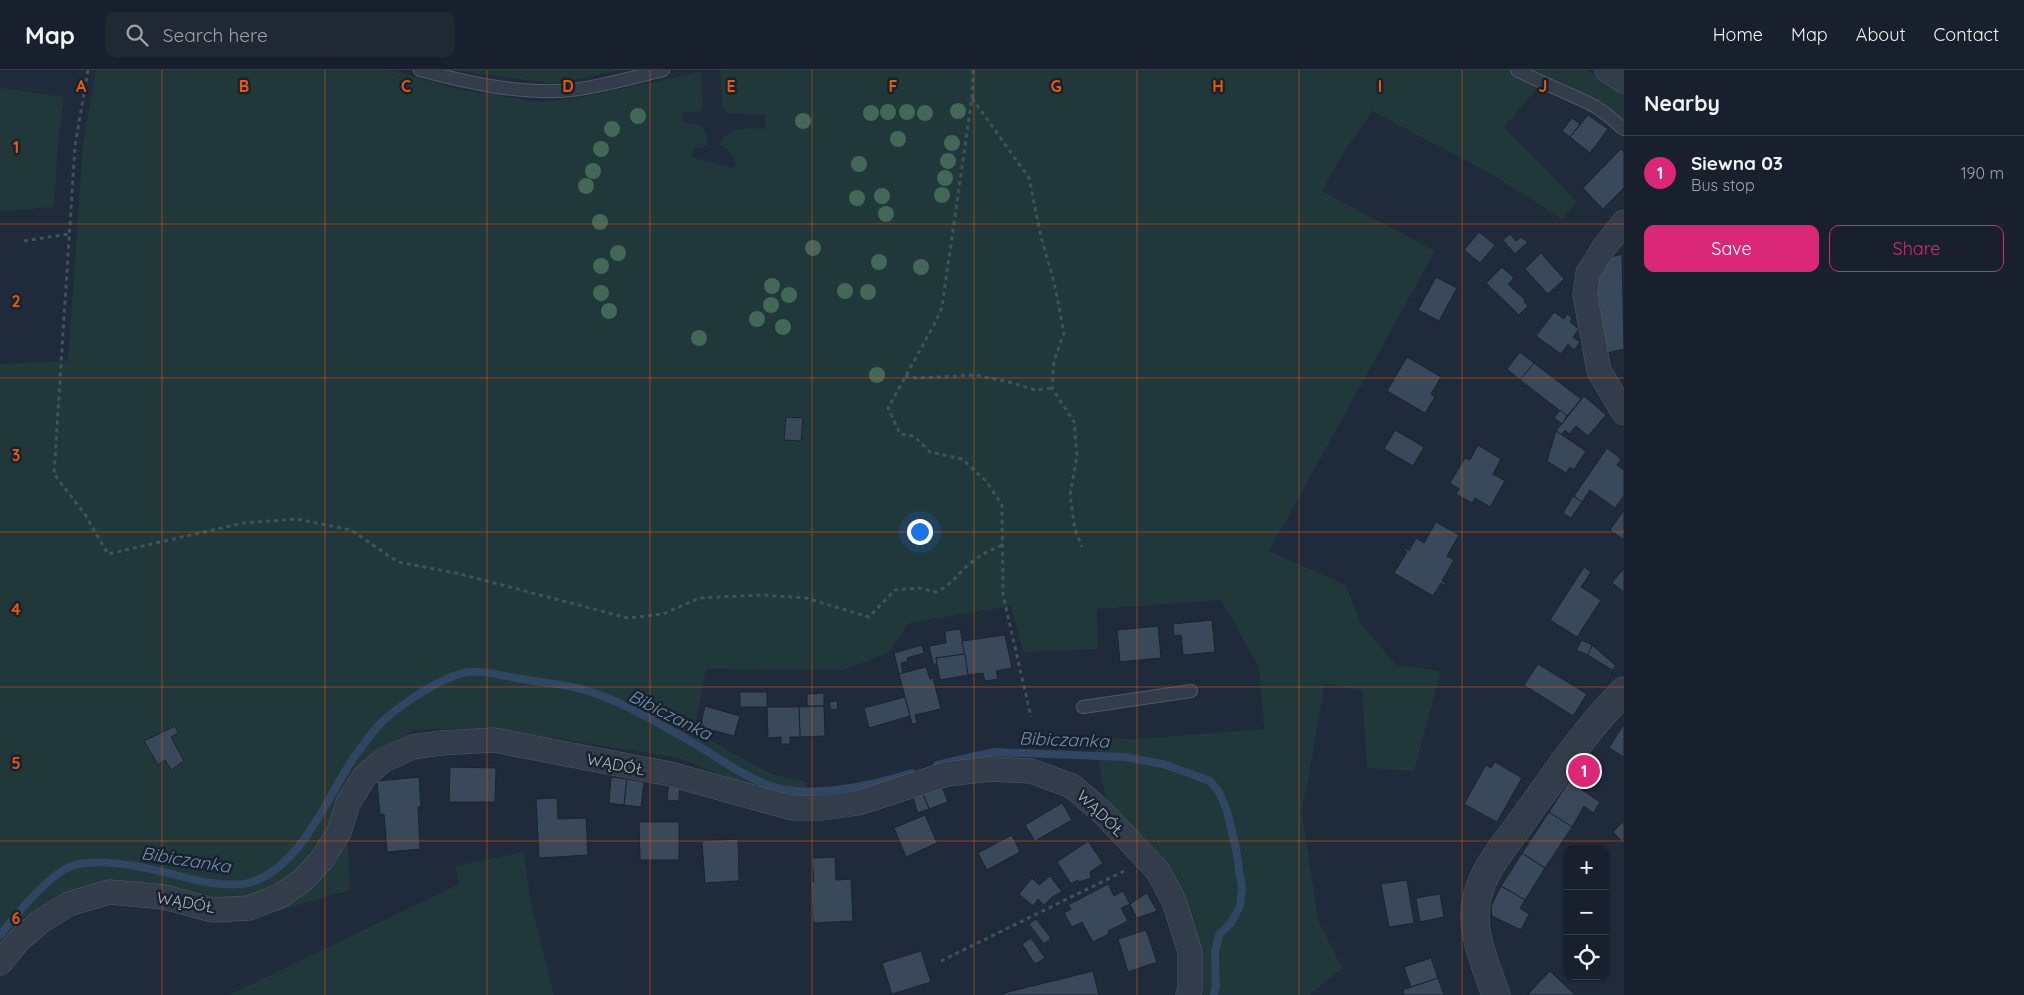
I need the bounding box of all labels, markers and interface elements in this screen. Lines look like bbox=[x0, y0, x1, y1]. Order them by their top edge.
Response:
search box bbox=[105, 12, 455, 57]
text: Map bbox=[25, 20, 75, 50]
icon: search bbox=[123, 21, 151, 49]
text: Search here bbox=[163, 23, 268, 47]
text: Home bbox=[1713, 23, 1763, 46]
text: Map bbox=[1791, 23, 1828, 46]
text: About bbox=[1856, 23, 1906, 46]
text: Contact bbox=[1934, 23, 1999, 46]
text: A bbox=[76, 76, 87, 96]
text: B bbox=[239, 76, 249, 96]
text: C bbox=[401, 76, 411, 96]
text: D bbox=[562, 76, 574, 96]
text: E bbox=[726, 76, 736, 96]
text: F bbox=[889, 76, 898, 96]
text: G bbox=[1050, 76, 1062, 96]
text: H bbox=[1212, 76, 1224, 96]
text: I bbox=[1378, 76, 1382, 96]
text: J bbox=[1539, 76, 1547, 96]
text: Nearby bbox=[1644, 90, 1720, 116]
text: 1 bbox=[13, 137, 19, 157]
text: Siewna 03 bbox=[1691, 151, 1783, 175]
text: 1 bbox=[1657, 163, 1663, 183]
text: 190 m bbox=[1961, 163, 2004, 183]
text: Bus stop bbox=[1691, 175, 1755, 195]
button: Save bbox=[1644, 225, 1819, 272]
button: Share bbox=[1829, 225, 2004, 272]
text: 2 bbox=[11, 291, 21, 311]
text: 3 bbox=[12, 445, 20, 465]
your location bbox=[907, 519, 933, 545]
text: 4 bbox=[11, 599, 21, 619]
water label: Bibiczanka bbox=[625, 684, 717, 746]
water label: Bibiczanka bbox=[1019, 726, 1111, 753]
street label: WĄDÓŁ bbox=[585, 749, 647, 779]
pin: 1 bbox=[1568, 752, 1600, 790]
text: 5 bbox=[11, 753, 21, 773]
street label: WĄDÓŁ bbox=[1073, 785, 1129, 841]
water label: Bibiczanka bbox=[140, 841, 233, 878]
map controls bbox=[1564, 845, 1609, 980]
button: + bbox=[1564, 845, 1609, 890]
street label: WĄDÓŁ bbox=[155, 887, 217, 917]
button: − bbox=[1564, 890, 1609, 935]
text: 6 bbox=[12, 908, 21, 928]
button: locate bbox=[1564, 935, 1609, 980]

